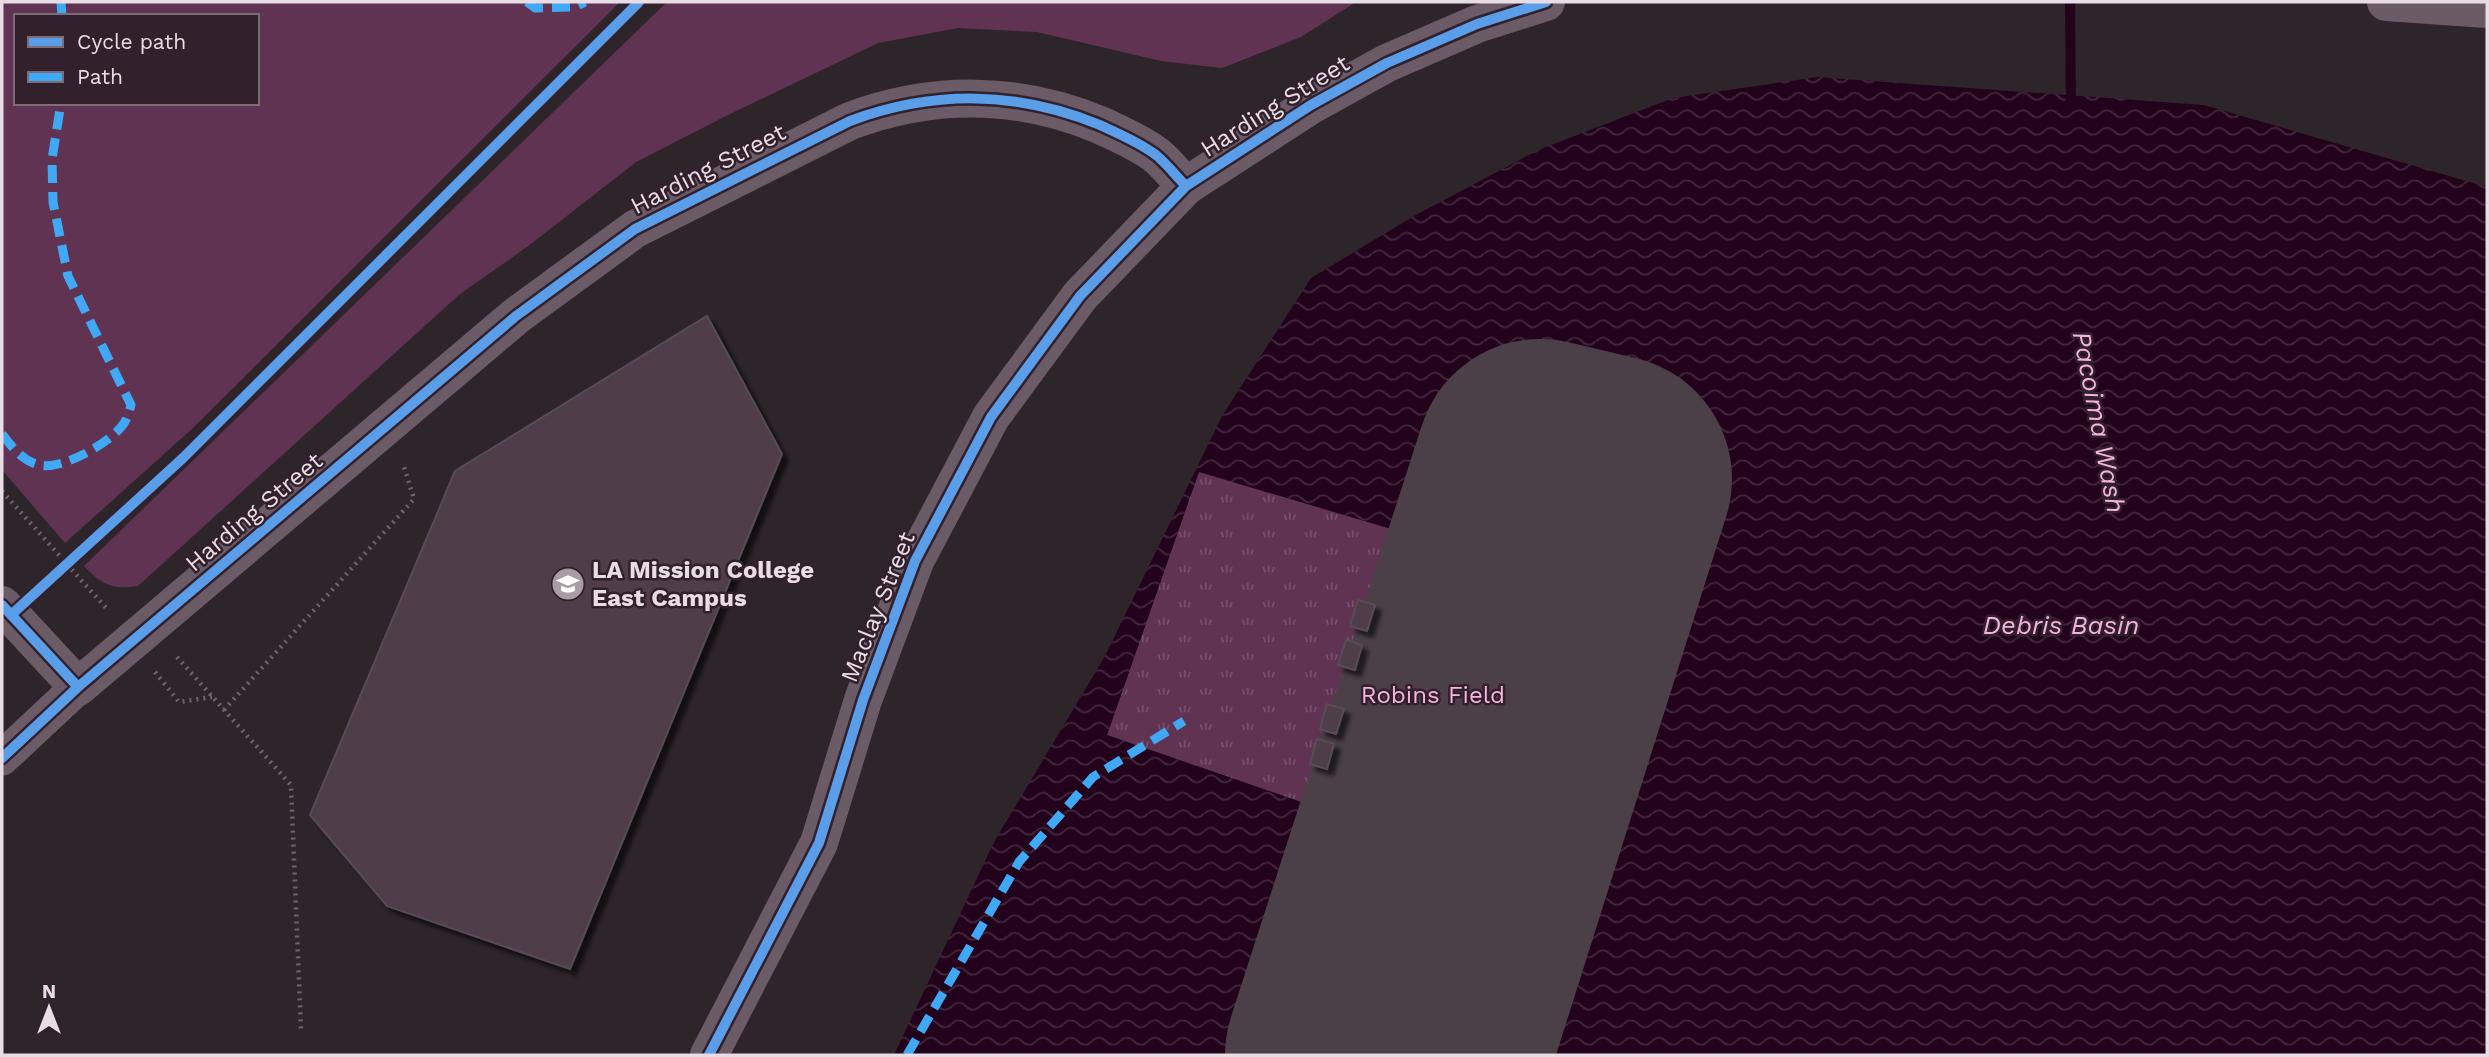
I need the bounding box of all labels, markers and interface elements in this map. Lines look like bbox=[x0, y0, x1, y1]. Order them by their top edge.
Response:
legend bbox=[14, 14, 259, 105]
text: Cycle path bbox=[77, 29, 186, 54]
street label: Harding Street bbox=[1196, 49, 1354, 163]
text: Path bbox=[77, 64, 123, 89]
street label: Harding Street bbox=[626, 118, 790, 220]
water label: Pacoima Wash bbox=[2067, 329, 2131, 515]
street label: Harding Street bbox=[180, 447, 328, 577]
street label: Maclay Street bbox=[835, 528, 921, 686]
place label: LA Mission College East Campus bbox=[592, 556, 814, 612]
school or university icon: LA Mission College East Campus bbox=[549, 565, 587, 603]
water label: Debris Basin bbox=[1983, 610, 2139, 640]
park label: Robins Field bbox=[1361, 681, 1505, 709]
north arrow bbox=[14, 973, 84, 1043]
text: N bbox=[42, 980, 56, 1003]

